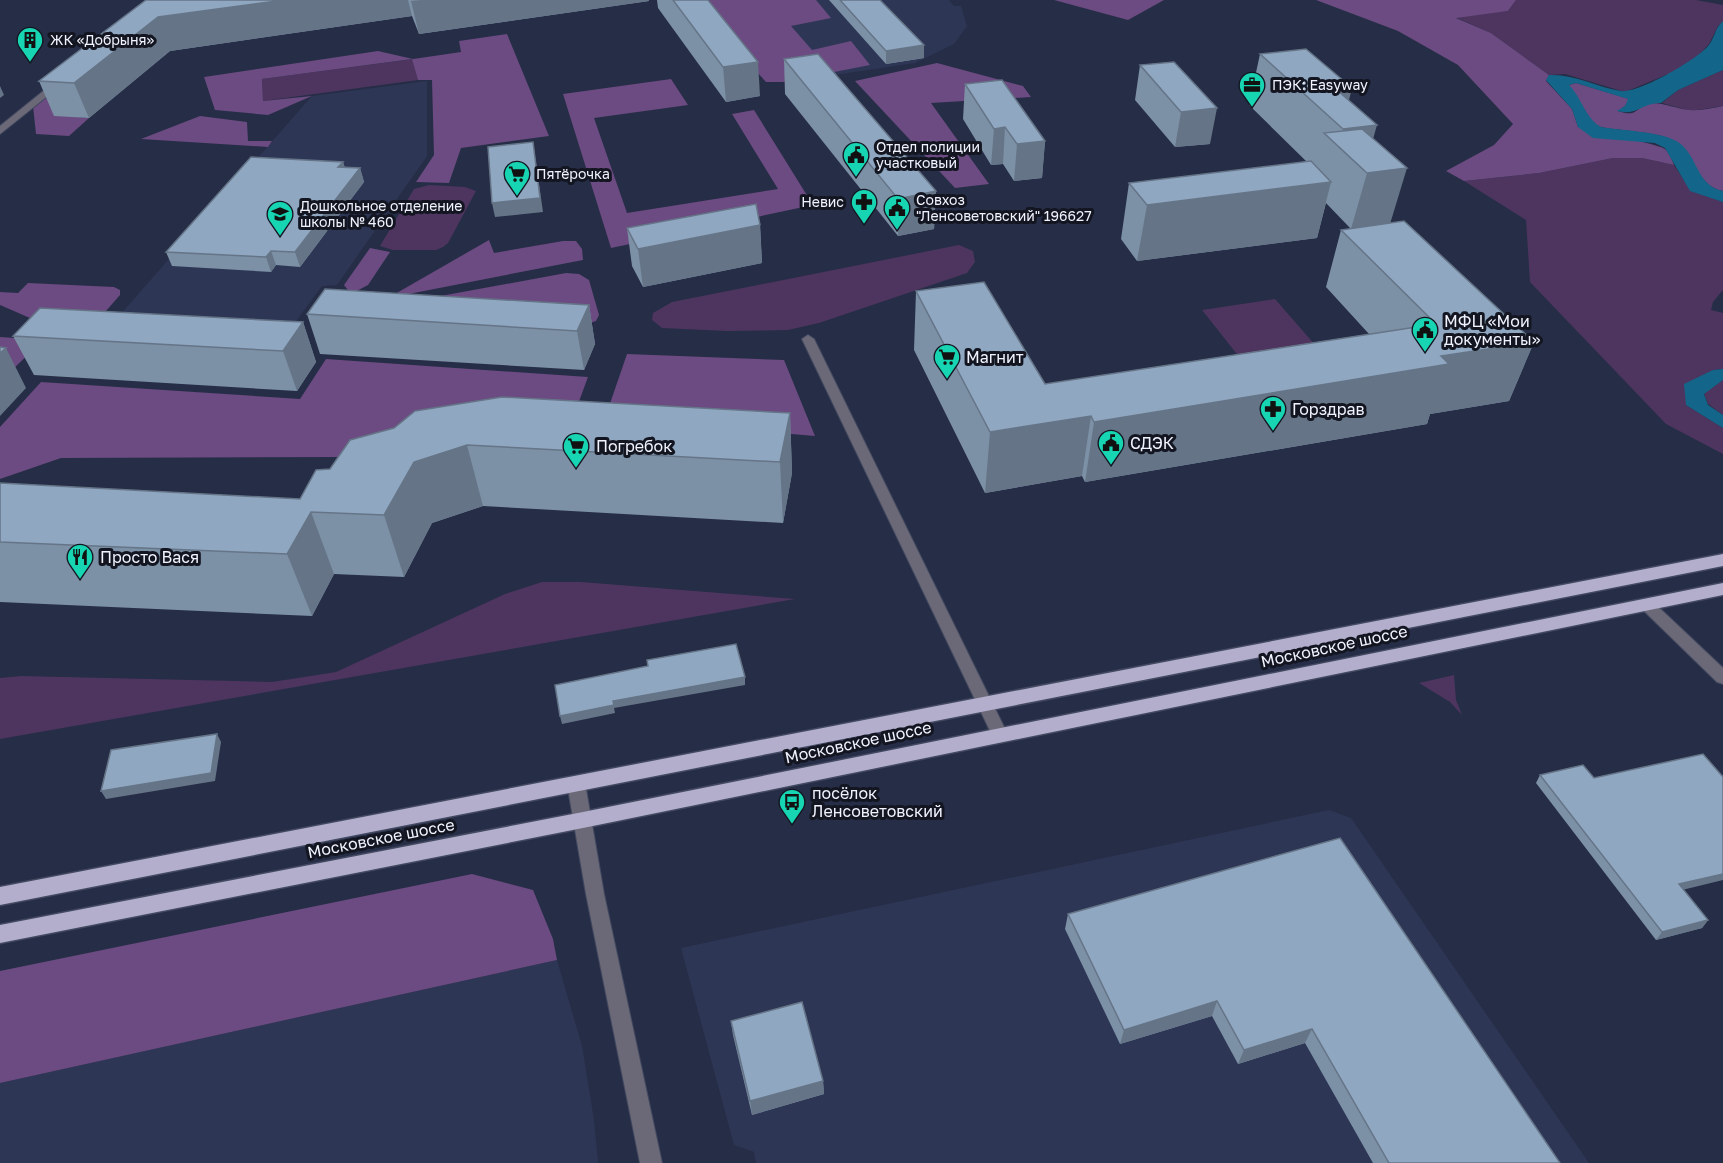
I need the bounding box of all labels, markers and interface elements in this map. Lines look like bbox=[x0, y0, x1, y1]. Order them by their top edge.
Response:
building icon: ЖК «Добрыня» bbox=[15, 25, 45, 63]
place label: ЖК «Добрыня» bbox=[50, 31, 155, 48]
office icon: ПЭК: Easyway bbox=[1237, 70, 1267, 108]
place label: ПЭК: Easyway bbox=[1272, 76, 1368, 93]
place label: Отдел полиции участковый bbox=[876, 138, 980, 171]
public building icon: Отдел полиции участковый bbox=[841, 140, 871, 178]
supermarket icon: Пятёрочка bbox=[502, 159, 532, 197]
place label: Пятёрочка bbox=[536, 165, 610, 182]
pharmacy icon: Невис bbox=[849, 187, 879, 225]
place label: Совхоз "Ленсоветовский" 196627 bbox=[916, 191, 1092, 224]
place label: Невис bbox=[801, 193, 844, 210]
public building icon: Совхоз "Ленсоветовский" 196627 bbox=[882, 193, 912, 231]
place label: Дошкольное отделение школы № 460 bbox=[300, 197, 462, 230]
school or university icon: Дошкольное отделение школы № 460 bbox=[265, 199, 295, 237]
place label: МФЦ «Мои документы» bbox=[1444, 311, 1541, 349]
public building icon: МФЦ «Мои документы» bbox=[1410, 315, 1440, 353]
supermarket icon: Магнит bbox=[932, 342, 962, 380]
place label: Магнит bbox=[966, 347, 1024, 367]
pharmacy icon: Горздрав bbox=[1258, 394, 1288, 432]
place label: Горздрав bbox=[1292, 399, 1365, 419]
public building icon: СДЭК bbox=[1096, 428, 1126, 466]
supermarket icon: Погребок bbox=[561, 431, 591, 469]
place label: СДЭК bbox=[1130, 433, 1174, 453]
place label: Погребок bbox=[596, 436, 672, 456]
restaurant icon: Просто Вася bbox=[65, 542, 95, 580]
place label: Просто Вася bbox=[100, 547, 199, 567]
street label: Московское шоссе bbox=[1259, 621, 1409, 671]
street label: Московское шоссе bbox=[783, 717, 933, 767]
place label: посёлок Ленсоветовский bbox=[812, 783, 943, 821]
bus stop icon: посёлок Ленсоветовский bbox=[777, 787, 807, 825]
street label: Московское шоссе bbox=[306, 814, 456, 862]

